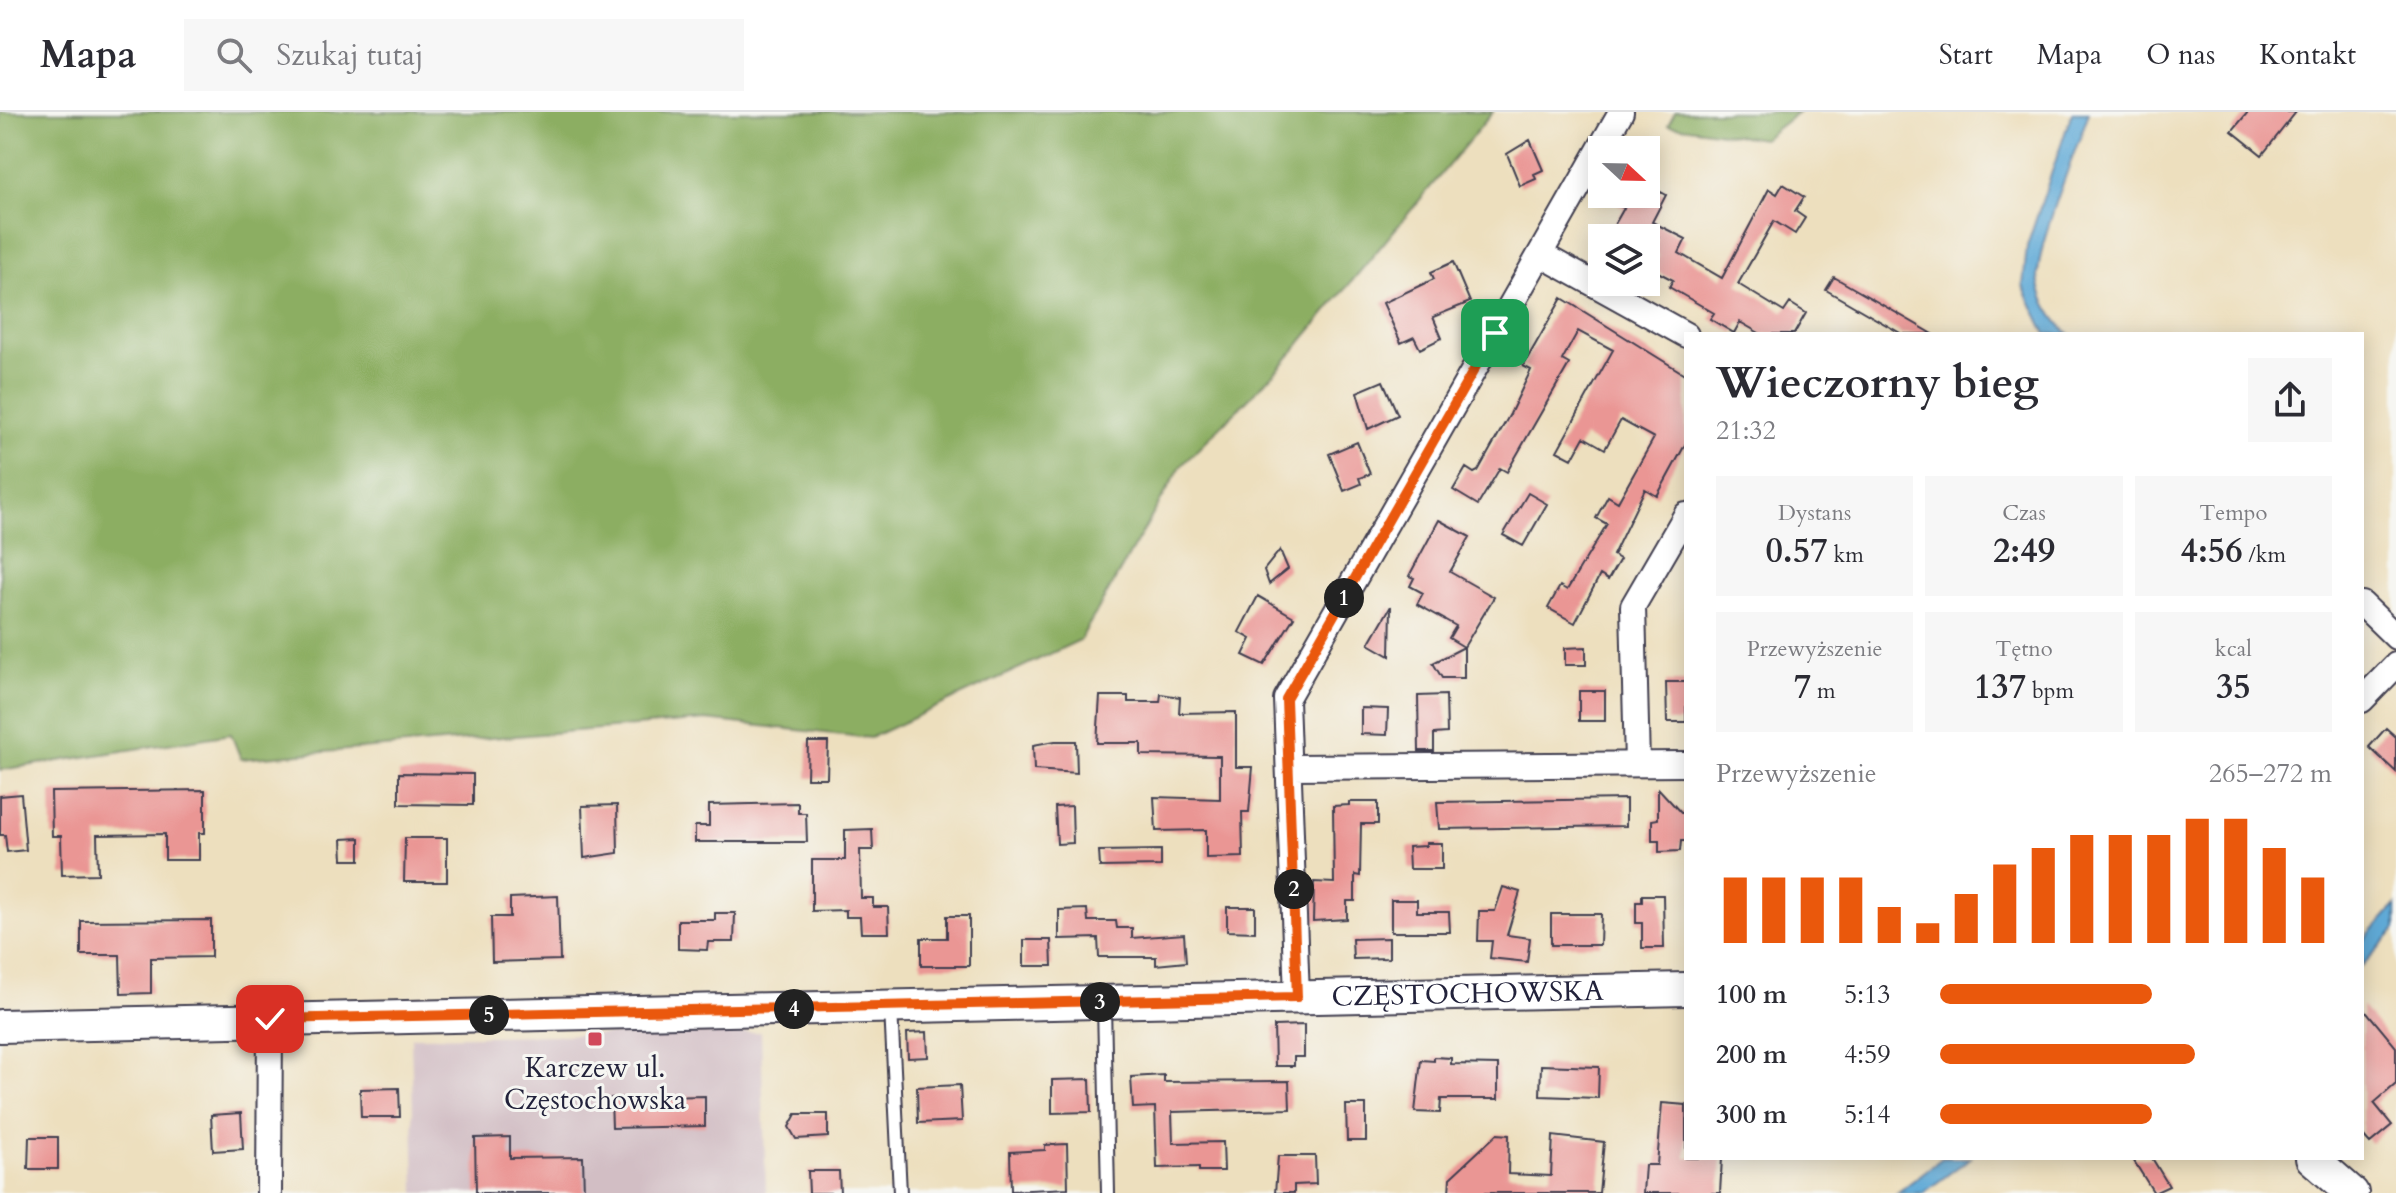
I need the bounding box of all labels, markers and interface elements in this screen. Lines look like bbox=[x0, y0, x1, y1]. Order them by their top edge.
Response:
search box bbox=[184, 19, 744, 91]
text: Mapa bbox=[40, 29, 136, 81]
icon: search bbox=[212, 33, 256, 77]
text: Szukaj tutaj bbox=[276, 35, 424, 76]
text: Start bbox=[1939, 36, 1993, 74]
text: Mapa bbox=[2037, 36, 2102, 74]
text: O nas bbox=[2146, 36, 2215, 74]
text: Kontakt bbox=[2259, 36, 2356, 74]
north arrow bbox=[1588, 136, 1660, 208]
map controls bbox=[1588, 136, 1660, 296]
button: layers bbox=[1588, 224, 1660, 296]
pin bbox=[1461, 299, 1529, 367]
icon: arrive bbox=[1473, 311, 1517, 355]
text: Wieczorny bieg bbox=[1716, 353, 2039, 413]
button: share bbox=[2248, 358, 2332, 442]
text: 21:32 bbox=[1716, 413, 1776, 448]
text: Dystans bbox=[1778, 498, 1851, 528]
text: Czas bbox=[2002, 498, 2046, 528]
text: Tempo bbox=[2199, 498, 2267, 528]
text: 0.57 bbox=[1765, 528, 1828, 574]
text: 2:49 bbox=[1993, 528, 2055, 574]
text: 4:56 bbox=[2181, 528, 2243, 574]
text: km bbox=[1828, 540, 1864, 570]
text: /km bbox=[2243, 540, 2286, 570]
pin: 1 bbox=[1324, 578, 1364, 618]
text: 1 bbox=[1338, 583, 1350, 613]
text: Przewyższenie bbox=[1747, 634, 1883, 664]
text: Tętno bbox=[1995, 634, 2053, 664]
text: kcal bbox=[2215, 634, 2252, 664]
text: 7 bbox=[1794, 664, 1811, 710]
text: 137 bbox=[1974, 664, 2026, 710]
text: 35 bbox=[2216, 664, 2251, 710]
text: m bbox=[1811, 676, 1836, 706]
text: bpm bbox=[2026, 676, 2074, 706]
text: Przewyższenie bbox=[1716, 756, 1877, 791]
text: 265–272 m bbox=[2209, 756, 2332, 791]
pin: 2 bbox=[1274, 869, 1314, 909]
text: 2 bbox=[1288, 874, 1300, 904]
street label: CZĘSTOCHOWSKA bbox=[1331, 972, 1604, 1016]
text: 100 m bbox=[1716, 977, 1787, 1012]
text: 5:13 bbox=[1844, 977, 1891, 1012]
pin: 3 bbox=[1080, 982, 1120, 1022]
pin bbox=[236, 985, 304, 1053]
text: 3 bbox=[1094, 987, 1106, 1017]
pin: 4 bbox=[774, 989, 814, 1029]
text: 4 bbox=[788, 994, 800, 1024]
pin: 5 bbox=[469, 995, 509, 1035]
icon: check bbox=[248, 997, 292, 1041]
text: 5 bbox=[483, 1000, 495, 1030]
marker: Karczew ul. Częstochowska bbox=[586, 1030, 604, 1048]
text: 200 m bbox=[1716, 1037, 1787, 1072]
text: 4:59 bbox=[1844, 1037, 1891, 1072]
place label: Karczew ul. Częstochowska bbox=[504, 1049, 686, 1119]
text: 300 m bbox=[1716, 1097, 1787, 1132]
text: 5:14 bbox=[1844, 1097, 1891, 1132]

